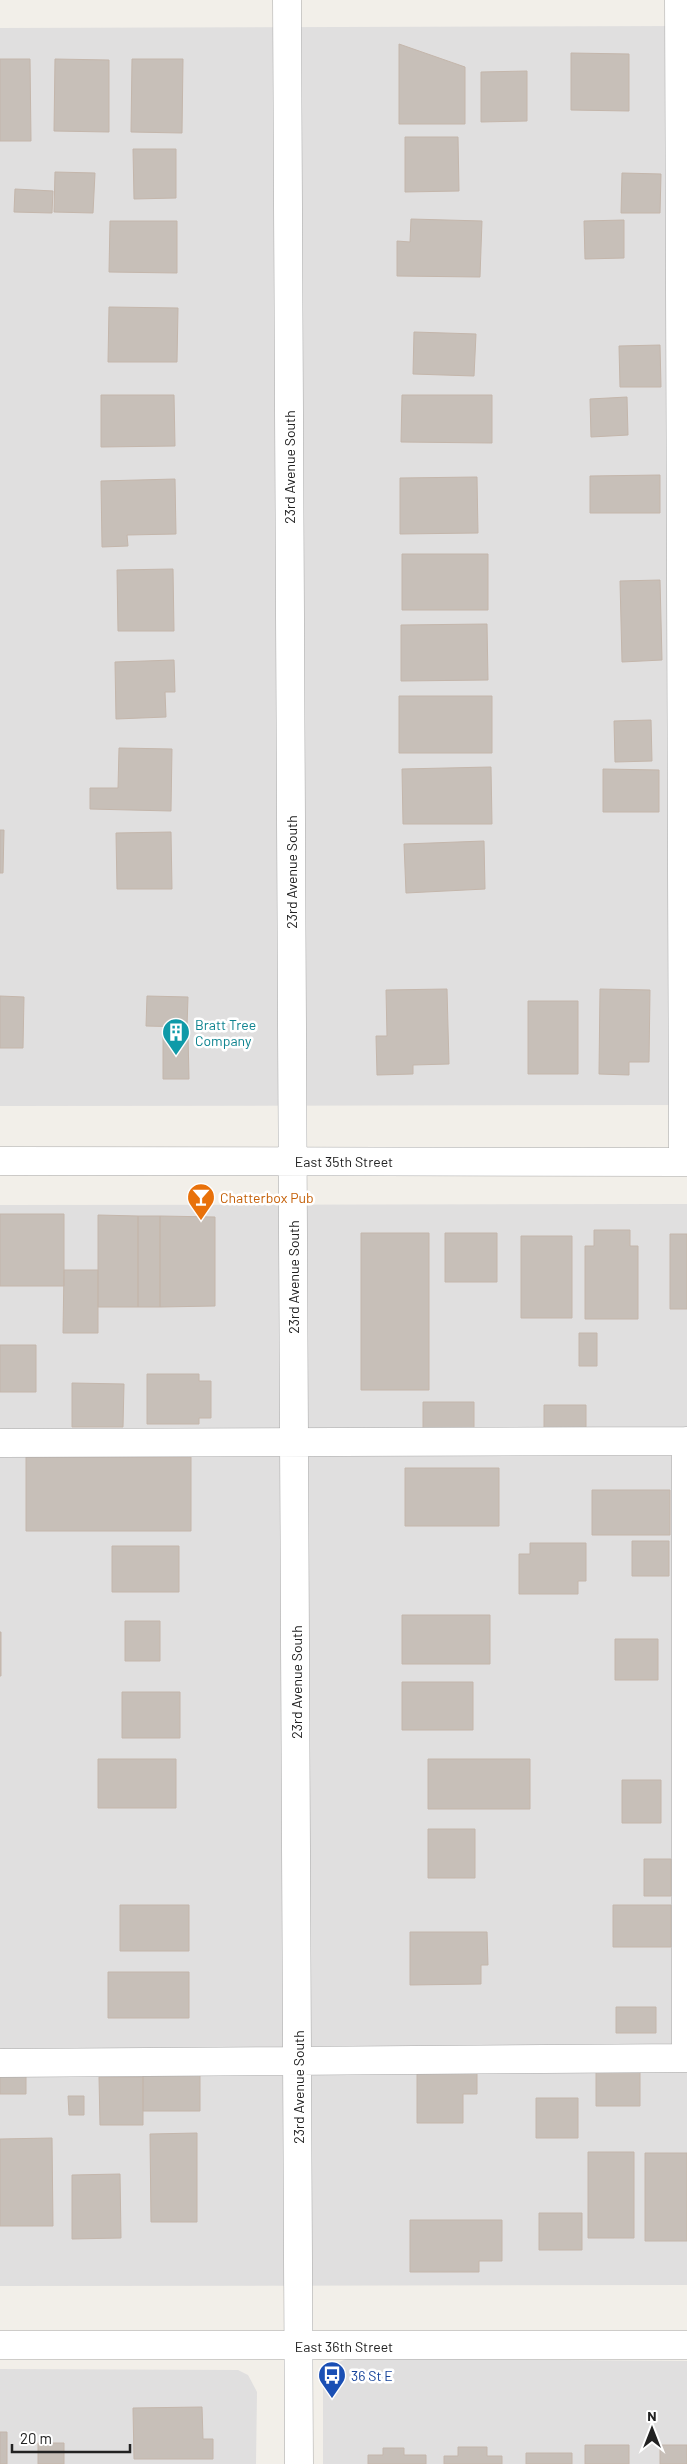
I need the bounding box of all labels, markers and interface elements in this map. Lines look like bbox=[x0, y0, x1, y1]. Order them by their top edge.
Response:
street label: 23rd Avenue South bbox=[281, 410, 298, 524]
street label: 23rd Avenue South bbox=[283, 815, 300, 929]
place label: Bratt Tree Company bbox=[195, 1016, 256, 1049]
building icon: Bratt Tree Company bbox=[161, 1017, 191, 1056]
street label: East 35th Street bbox=[295, 1153, 393, 1170]
bar icon: Chatterbox Pub bbox=[186, 1182, 216, 1221]
place label: Chatterbox Pub bbox=[220, 1189, 314, 1206]
street label: 23rd Avenue South bbox=[285, 1220, 302, 1334]
street label: 23rd Avenue South bbox=[288, 1625, 305, 1739]
street label: 23rd Avenue South bbox=[290, 2030, 307, 2144]
street label: East 36th Street bbox=[295, 2338, 393, 2355]
bus stop icon: 36 St E bbox=[317, 2360, 347, 2399]
place label: 36 St E bbox=[351, 2367, 393, 2384]
north arrow bbox=[627, 2404, 677, 2454]
text: N bbox=[647, 2407, 657, 2424]
scale bar bbox=[12, 2422, 130, 2454]
text: 20 m bbox=[20, 2429, 52, 2447]

